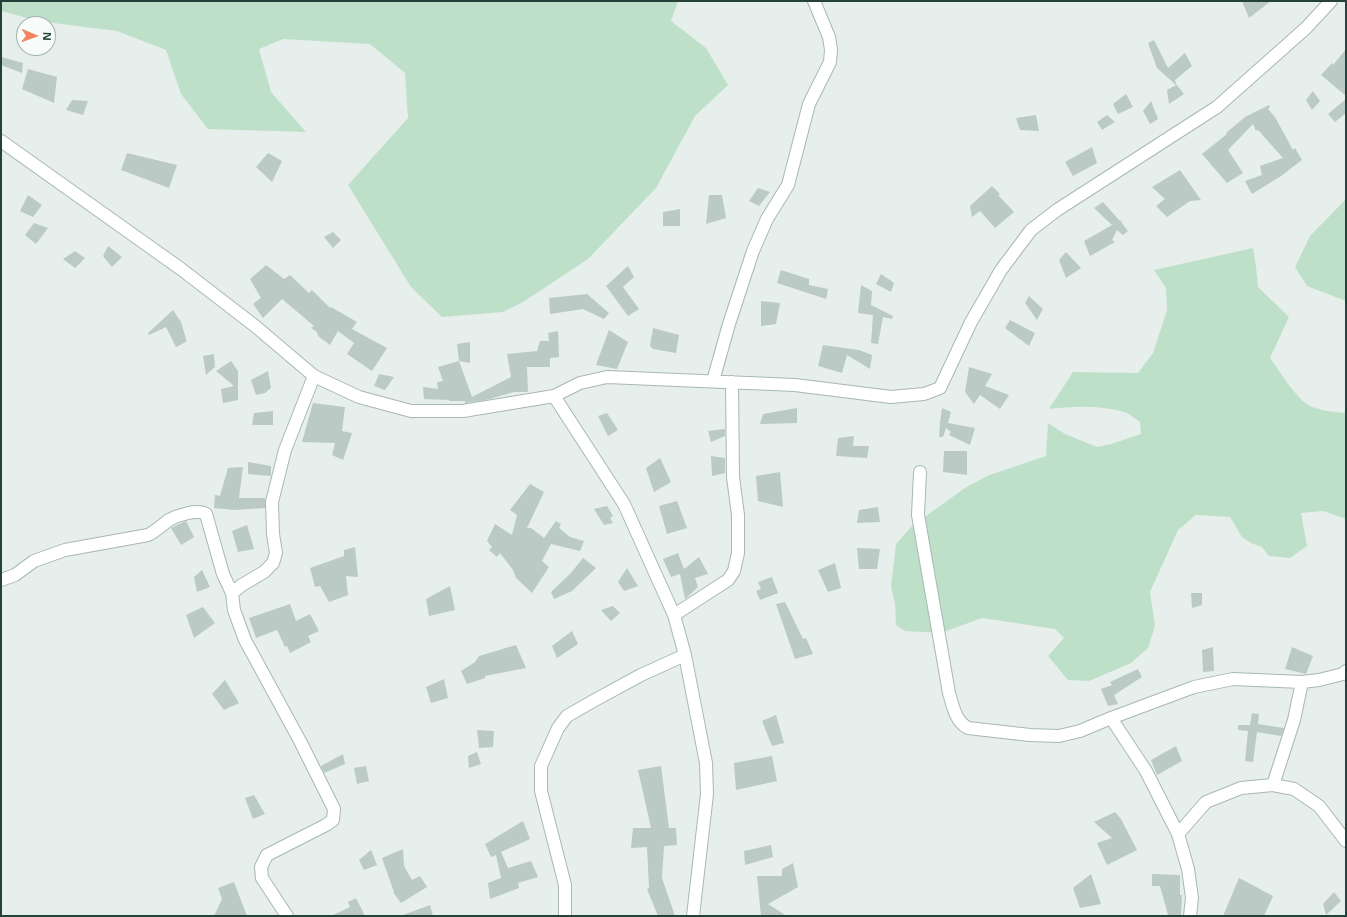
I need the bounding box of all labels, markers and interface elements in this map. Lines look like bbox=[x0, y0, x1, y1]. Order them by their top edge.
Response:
north arrow bbox=[16, 16, 56, 56]
text: N bbox=[40, 32, 55, 41]

